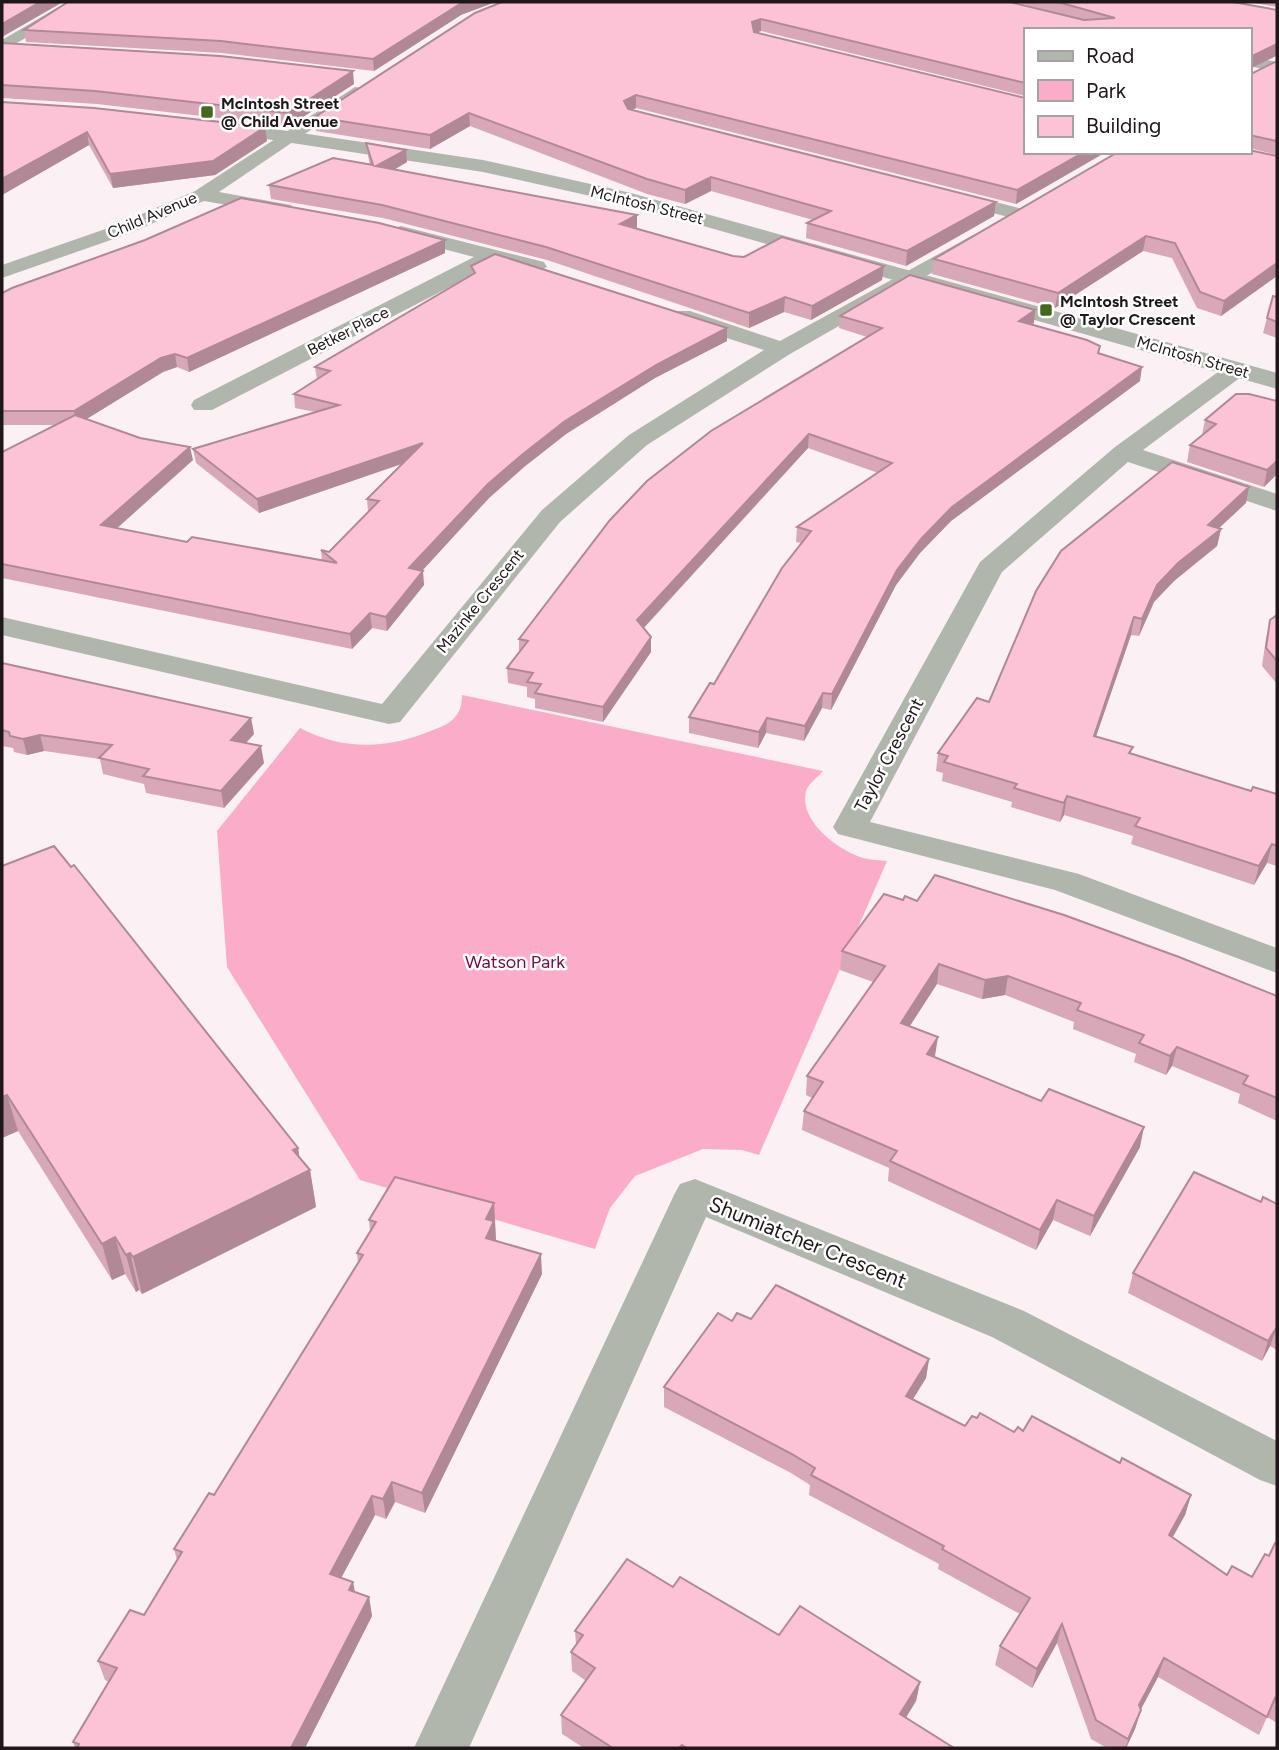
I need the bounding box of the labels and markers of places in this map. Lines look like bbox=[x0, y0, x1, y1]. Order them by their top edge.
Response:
place label: McIntosh Street @ Child Avenue bbox=[221, 94, 340, 131]
marker: McIntosh Street @ Child Avenue bbox=[199, 104, 215, 120]
place label: McIntosh Street @ Taylor Crescent bbox=[1060, 292, 1196, 329]
marker: McIntosh Street @ Taylor Crescent bbox=[1038, 302, 1054, 318]

